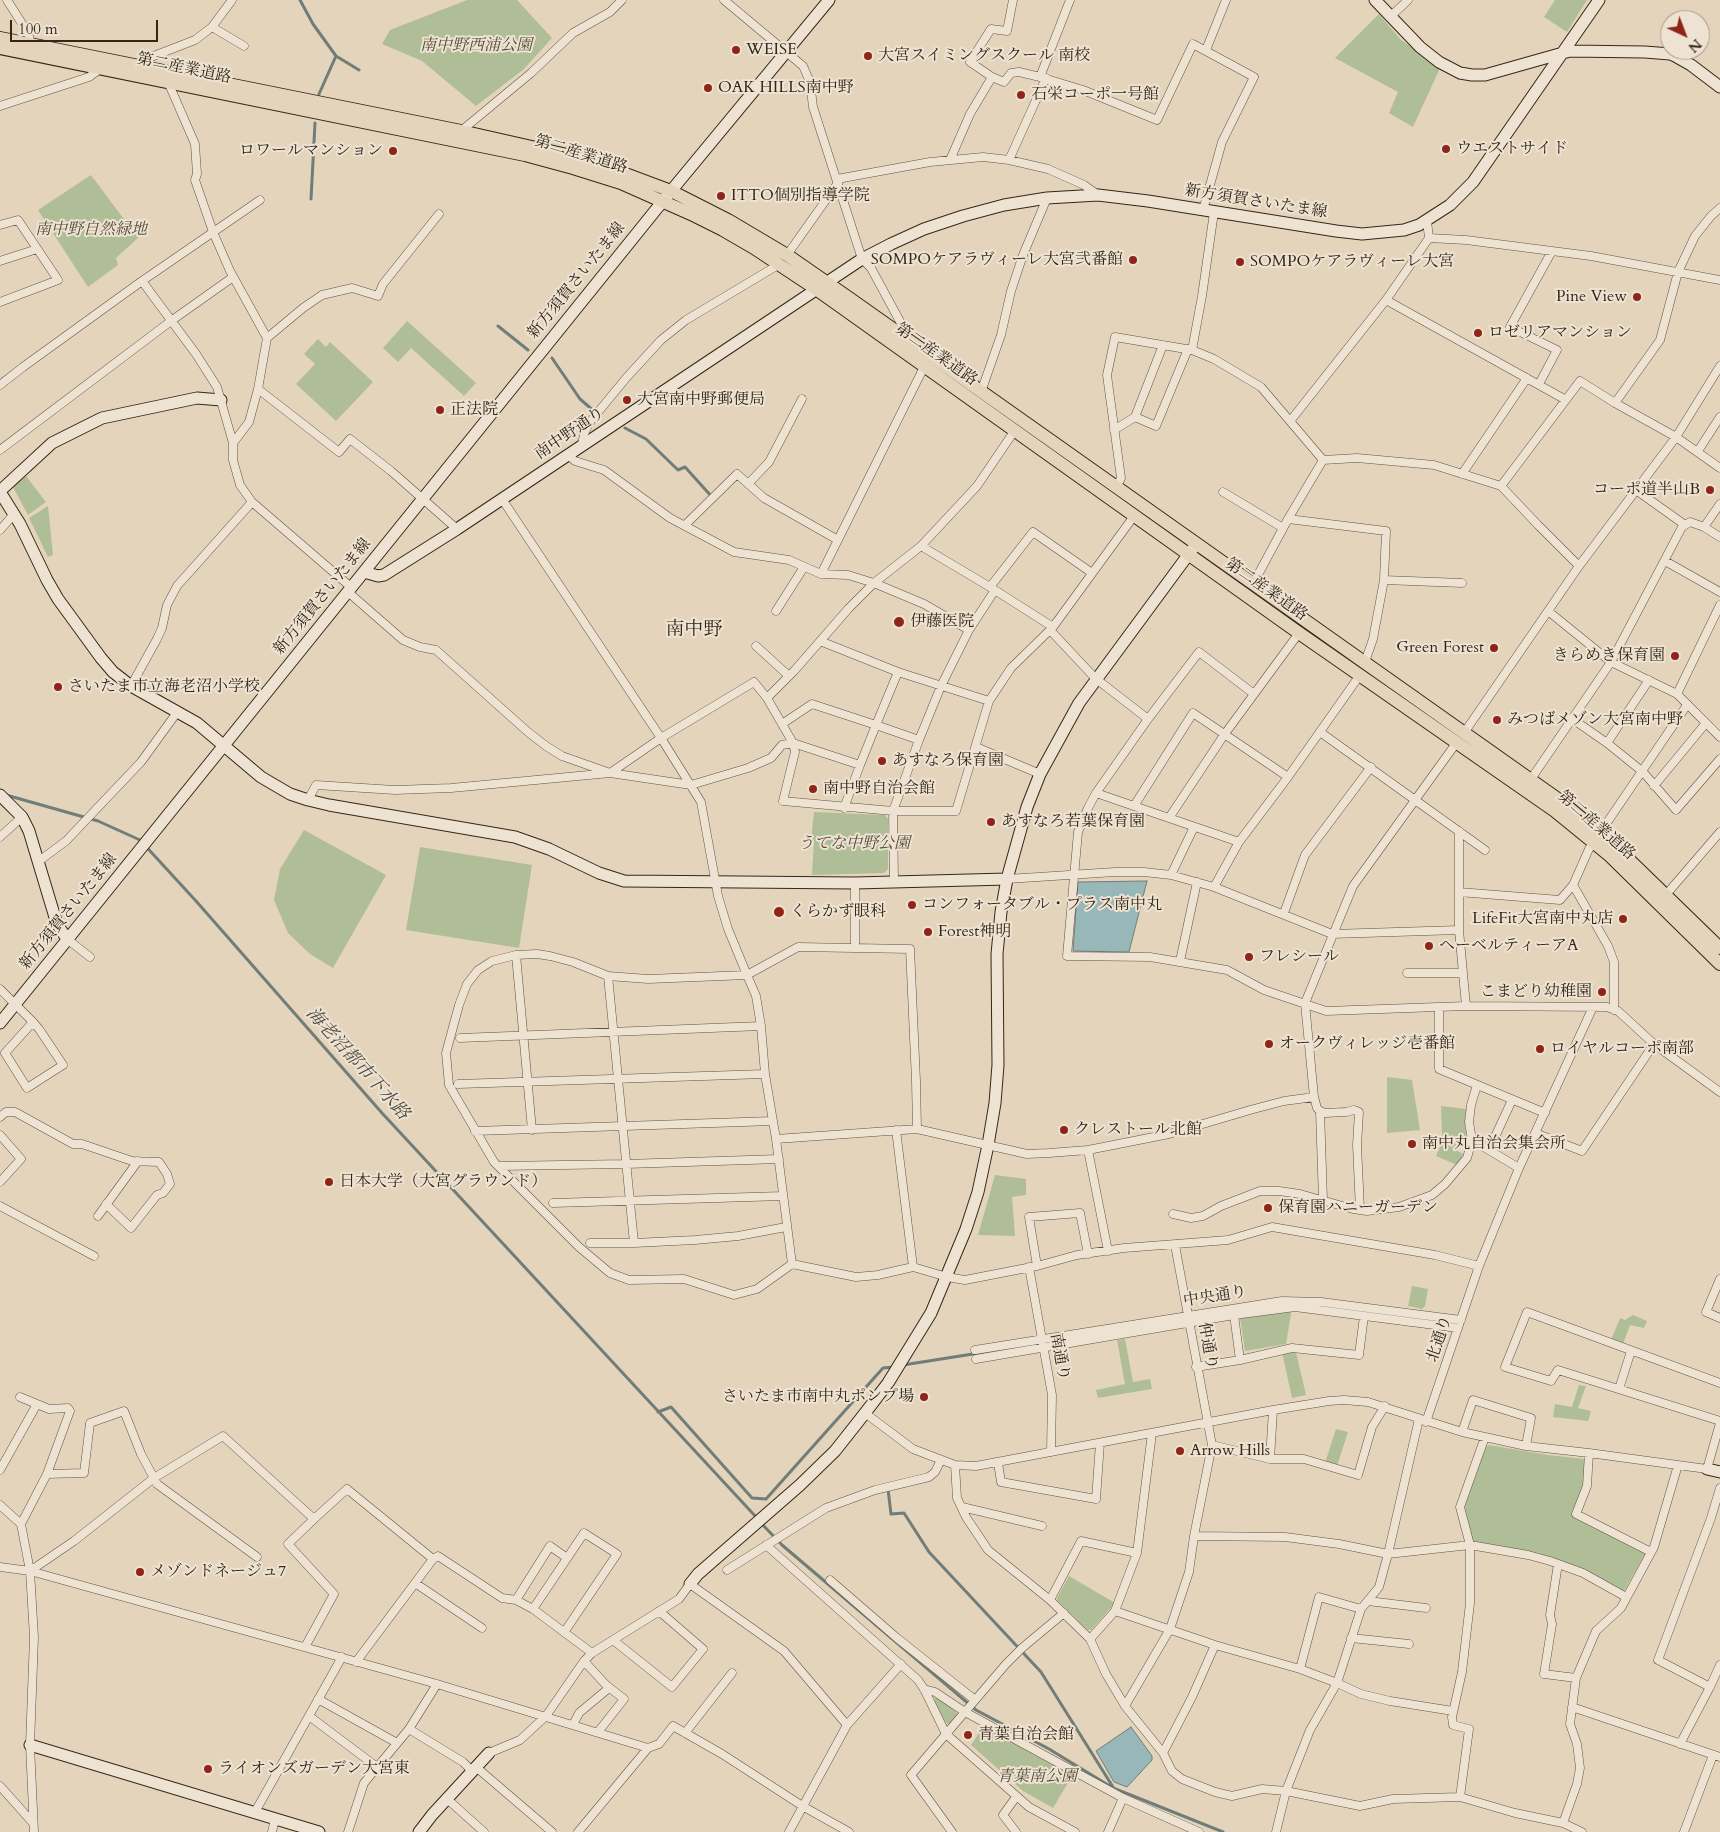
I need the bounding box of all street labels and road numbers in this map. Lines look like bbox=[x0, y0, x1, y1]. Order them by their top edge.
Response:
street label: 第二産業道路 bbox=[135, 50, 233, 88]
street label: 第二産業道路 bbox=[532, 132, 630, 178]
street label: 新方須賀さいたま線 bbox=[1183, 181, 1329, 223]
street label: 新方須賀さいたま線 bbox=[524, 219, 630, 343]
street label: 第二産業道路 bbox=[891, 320, 981, 390]
street label: 南中野通り bbox=[531, 404, 609, 464]
street label: 新方須賀さいたま線 bbox=[270, 535, 376, 659]
street label: 第二産業道路 bbox=[1221, 555, 1311, 625]
street label: 第二産業道路 bbox=[1553, 787, 1639, 865]
street label: 新方須賀さいたま線 bbox=[16, 850, 122, 974]
street label: 中央通り bbox=[1182, 1283, 1248, 1311]
street label: 北通り bbox=[1423, 1313, 1457, 1365]
street label: 仲通り bbox=[1193, 1321, 1221, 1371]
street label: 南通り bbox=[1045, 1332, 1073, 1382]

